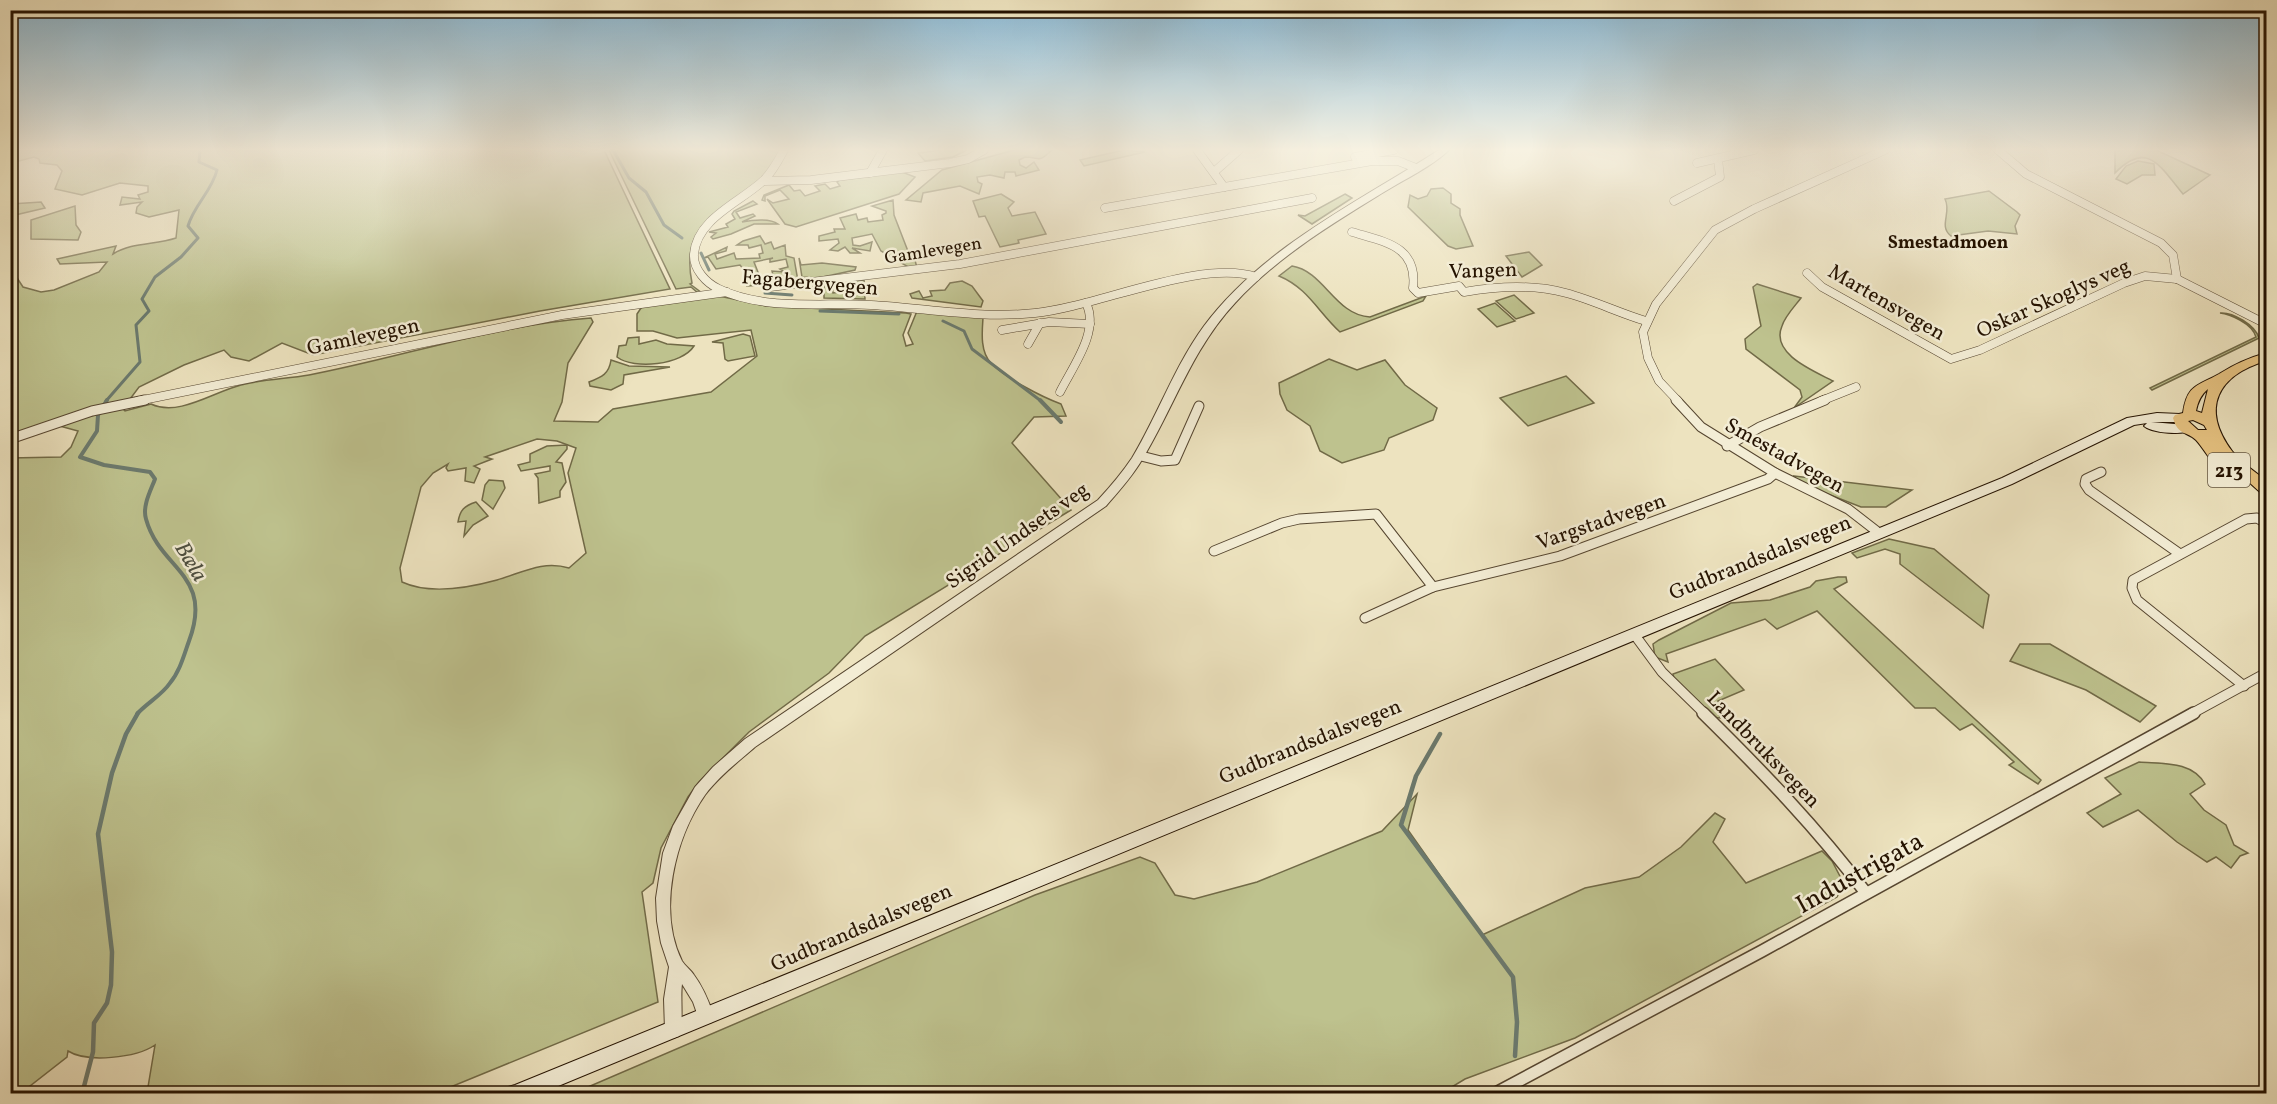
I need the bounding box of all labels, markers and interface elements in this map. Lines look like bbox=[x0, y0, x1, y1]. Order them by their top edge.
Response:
street label: Gamlevegen bbox=[883, 231, 984, 272]
district label: Smestadmoen bbox=[1888, 231, 2008, 256]
street label: Oskar Skoglys veg bbox=[1972, 252, 2135, 346]
street label: Vangen bbox=[1448, 256, 1518, 287]
street label: Martensvegen bbox=[1822, 258, 1950, 349]
street label: Fagabergvegen bbox=[740, 263, 880, 304]
street label: Gamlevegen bbox=[304, 311, 422, 364]
street label: Smestadvegen bbox=[1719, 411, 1849, 501]
road number: 213 bbox=[2208, 453, 2250, 487]
street label: Sigrid Undsets veg bbox=[940, 476, 1095, 597]
street label: Vargstadvegen bbox=[1533, 487, 1670, 558]
street label: Gudbrandsdalsvegen bbox=[1665, 509, 1856, 608]
water label: Bæla bbox=[166, 536, 214, 588]
street label: Landbruksvegen bbox=[1699, 685, 1826, 815]
street label: Gudbrandsdalsvegen bbox=[1215, 693, 1406, 792]
street label: Industrigata bbox=[1790, 824, 1930, 924]
street label: Gudbrandsdalsvegen bbox=[766, 877, 957, 980]

